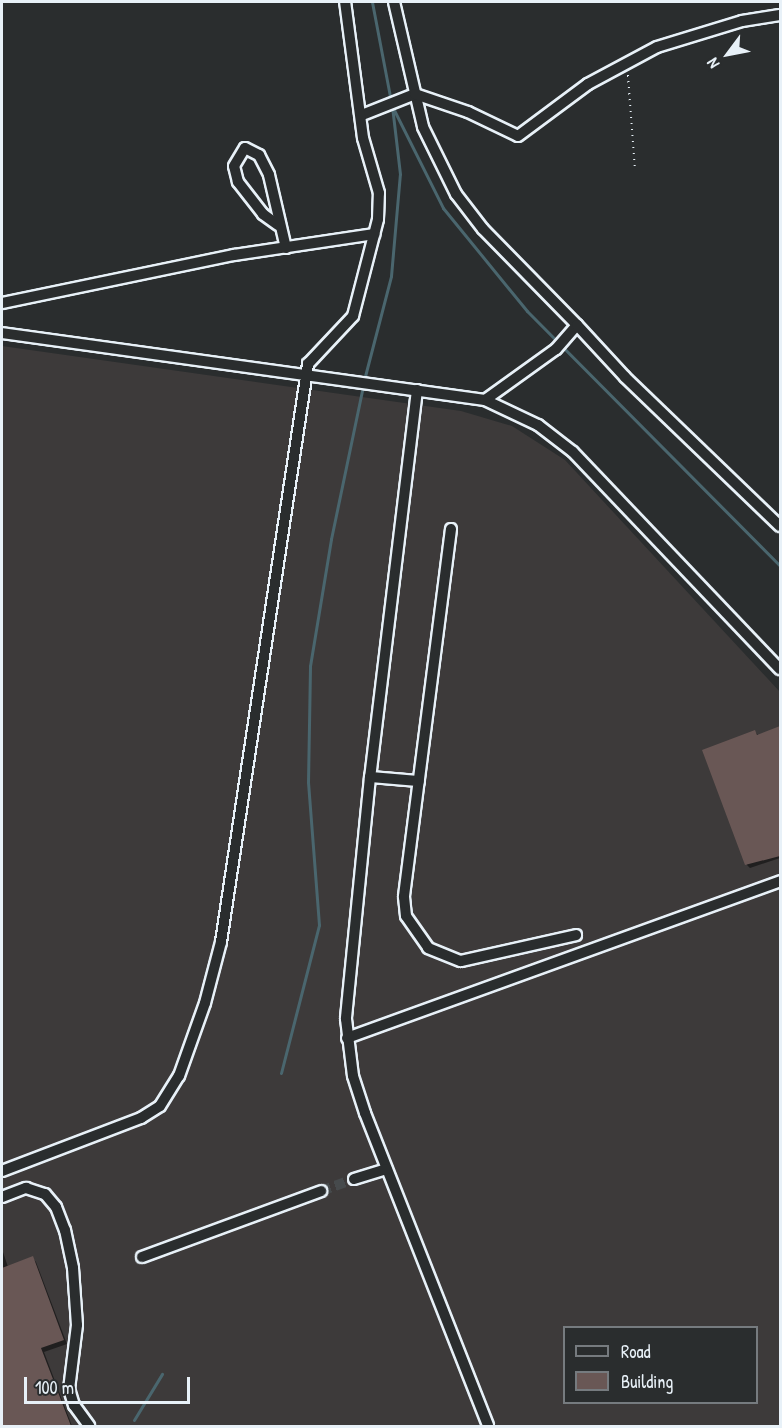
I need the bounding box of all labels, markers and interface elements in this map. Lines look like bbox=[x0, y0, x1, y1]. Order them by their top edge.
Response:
north arrow bbox=[698, 24, 758, 84]
text: N bbox=[701, 54, 724, 73]
legend bbox=[563, 1326, 758, 1404]
text: Road bbox=[621, 1339, 651, 1364]
scale bar bbox=[27, 1365, 194, 1403]
text: Building bbox=[621, 1369, 673, 1394]
text: 100 m bbox=[35, 1375, 74, 1400]

